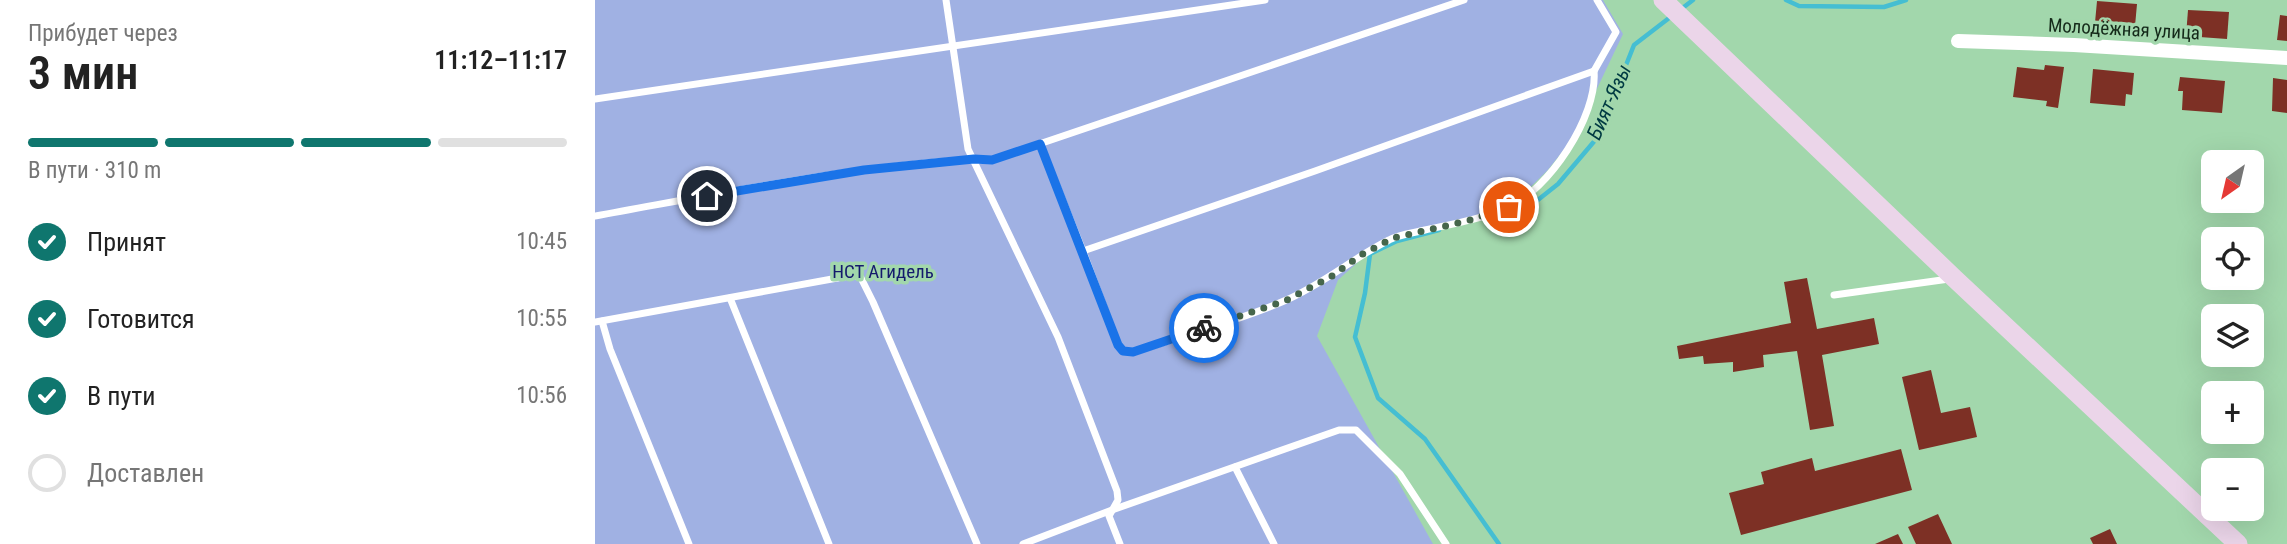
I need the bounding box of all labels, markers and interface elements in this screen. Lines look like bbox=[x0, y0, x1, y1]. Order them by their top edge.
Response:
street label: Молодёжная улица bbox=[2047, 14, 2201, 44]
text: Прибудет через bbox=[28, 20, 178, 47]
text: 11:12–11:17 bbox=[434, 45, 567, 75]
text: 3 мин bbox=[28, 46, 138, 100]
water label: Бият-Язы bbox=[1582, 61, 1636, 143]
north arrow bbox=[2201, 150, 2265, 214]
map controls bbox=[2201, 150, 2264, 521]
text: В пути · 310 m bbox=[28, 157, 161, 184]
pin bbox=[677, 166, 737, 226]
icon: home bbox=[688, 177, 726, 215]
pin bbox=[1479, 177, 1539, 237]
icon: bag bbox=[1490, 188, 1528, 226]
icon: check bbox=[28, 223, 66, 261]
text: Принят bbox=[87, 227, 166, 257]
button: locate bbox=[2201, 227, 2264, 290]
text: 10:45 bbox=[516, 228, 567, 255]
park label: НСТ Агидель bbox=[832, 260, 934, 283]
courier bbox=[1169, 293, 1239, 363]
icon: check bbox=[28, 300, 66, 338]
text: Готовится bbox=[87, 304, 195, 334]
button: layers bbox=[2201, 304, 2264, 367]
text: 10:55 bbox=[516, 305, 567, 332]
icon: bike bbox=[1185, 309, 1223, 347]
icon: check bbox=[28, 377, 66, 415]
text: В пути bbox=[87, 381, 156, 411]
button: + bbox=[2201, 381, 2264, 444]
text: 10:56 bbox=[516, 382, 567, 409]
text: Доставлен bbox=[87, 458, 204, 488]
button: − bbox=[2201, 458, 2264, 521]

